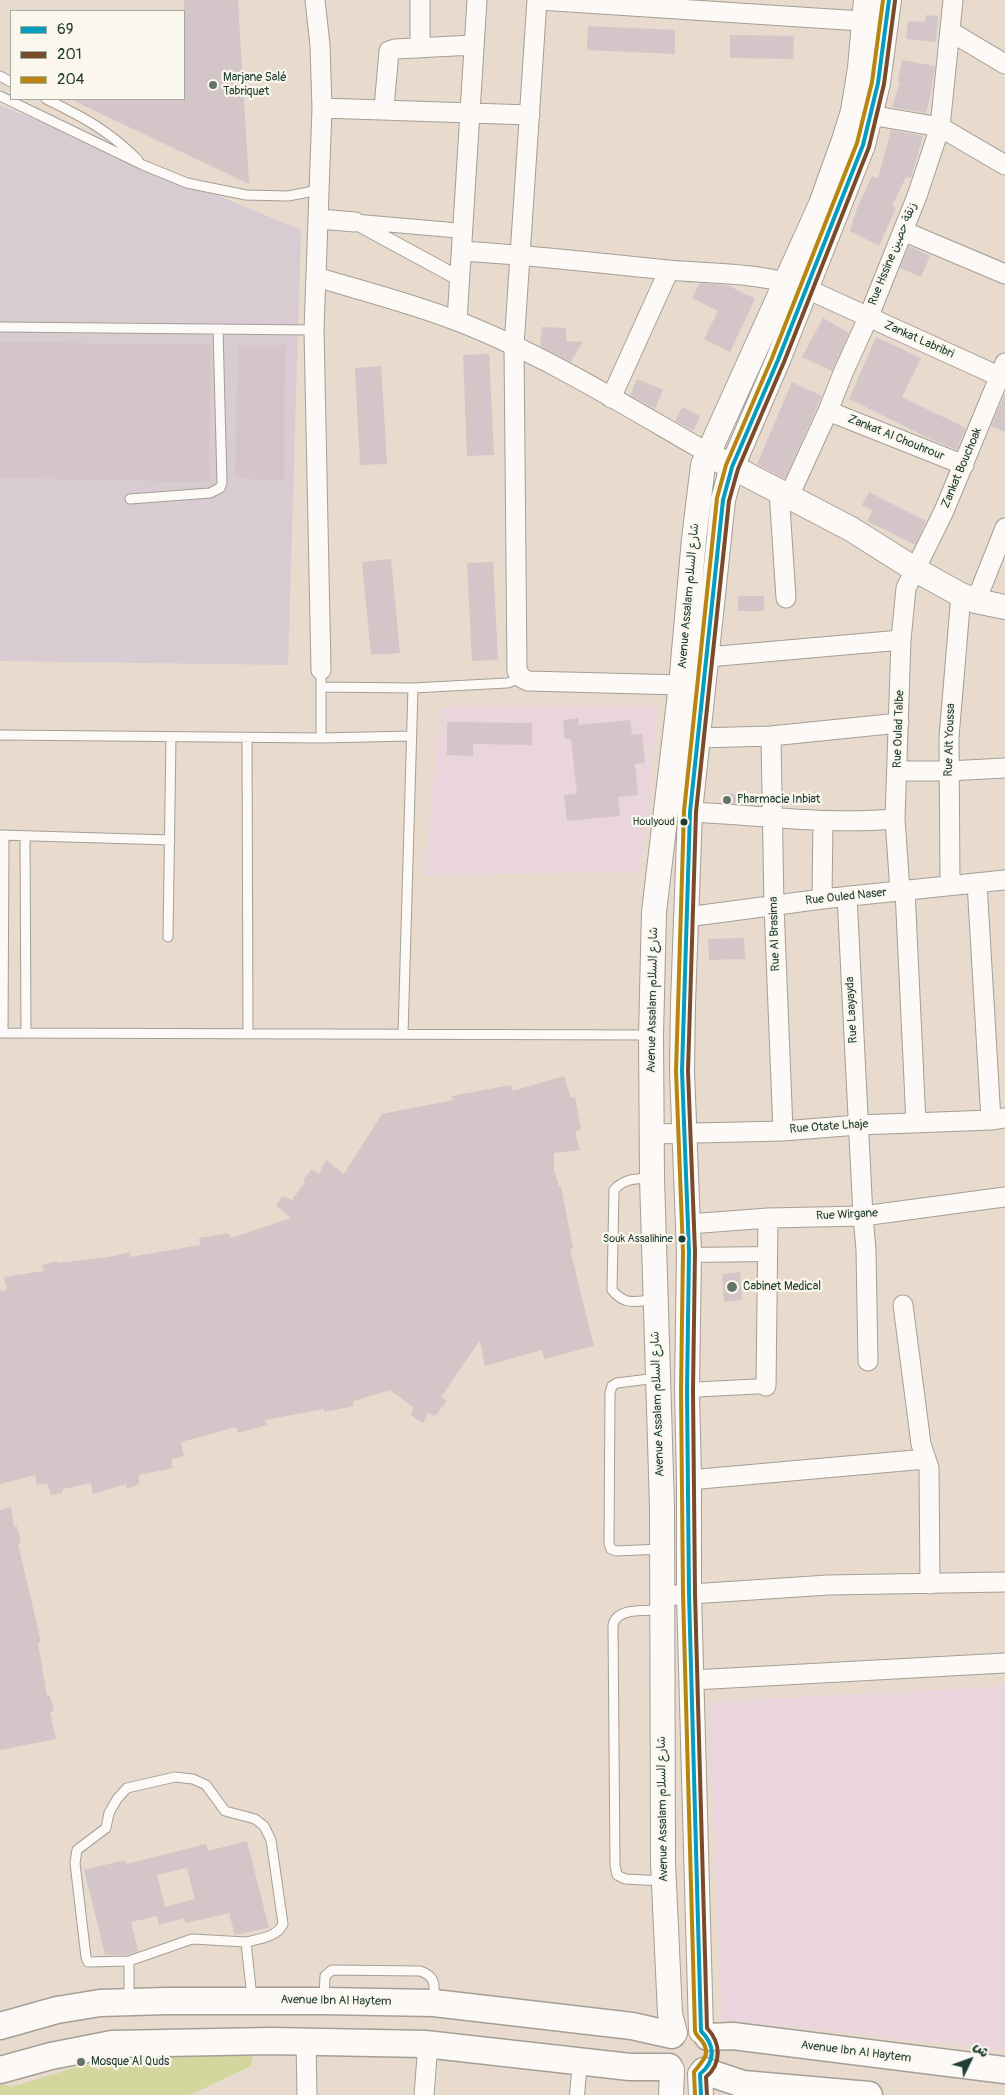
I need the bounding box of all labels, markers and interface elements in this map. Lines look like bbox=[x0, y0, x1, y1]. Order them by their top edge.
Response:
legend bbox=[10, 10, 185, 100]
text: 69 bbox=[57, 20, 73, 39]
text: 201 bbox=[57, 45, 82, 64]
text: 204 bbox=[57, 70, 84, 89]
place label: Marjane Salé Tabriquet bbox=[223, 71, 287, 99]
marker: Marjane Salé Tabriquet bbox=[207, 79, 219, 91]
street label: Rue Hssine زنقة حصين bbox=[866, 200, 920, 308]
street label: Zankat Labribri bbox=[882, 318, 956, 362]
street label: Zankat Al Chouhrour bbox=[846, 412, 946, 464]
street label: Zankat Bouchoak bbox=[939, 426, 985, 510]
street label: Avenue Assalam شارع السلام bbox=[675, 523, 703, 669]
street label: Rue Oulad Talbe bbox=[890, 690, 908, 768]
street label: Rue Ait Youssa bbox=[942, 703, 958, 777]
place label: Pharmacie Inbiat bbox=[737, 793, 820, 807]
marker: Pharmacie Inbiat bbox=[721, 794, 733, 806]
place label: Houlyoud bbox=[632, 815, 675, 829]
marker: Houlyoud bbox=[679, 817, 689, 827]
street label: Rue Ouled Naser bbox=[805, 886, 887, 908]
street label: Rue Al Brasima bbox=[766, 896, 784, 972]
street label: Avenue Assalam شارع السلام bbox=[645, 927, 661, 1073]
street label: Rue Laayayda bbox=[843, 976, 861, 1044]
street label: Rue Otate Lhaje bbox=[789, 1117, 869, 1137]
street label: Rue Wirgane bbox=[816, 1206, 878, 1224]
place label: Souk Assalihine bbox=[603, 1232, 673, 1246]
marker: Souk Assalihine bbox=[677, 1234, 687, 1244]
marker: Cabinet Medical bbox=[725, 1280, 739, 1294]
place label: Cabinet Medical bbox=[743, 1280, 821, 1294]
street label: Avenue Assalam شارع السلام bbox=[648, 1331, 668, 1477]
street label: Avenue Assalam شارع السلام bbox=[655, 1736, 671, 1882]
street label: Avenue Ibn Al Haytem bbox=[280, 1993, 392, 2009]
north arrow bbox=[945, 2035, 995, 2085]
street label: Avenue Ibn Al Haytem bbox=[800, 2038, 912, 2066]
text: ش bbox=[970, 2038, 993, 2061]
place label: Mosque Al Quds bbox=[91, 2055, 169, 2069]
marker: Mosque Al Quds bbox=[75, 2056, 87, 2068]

